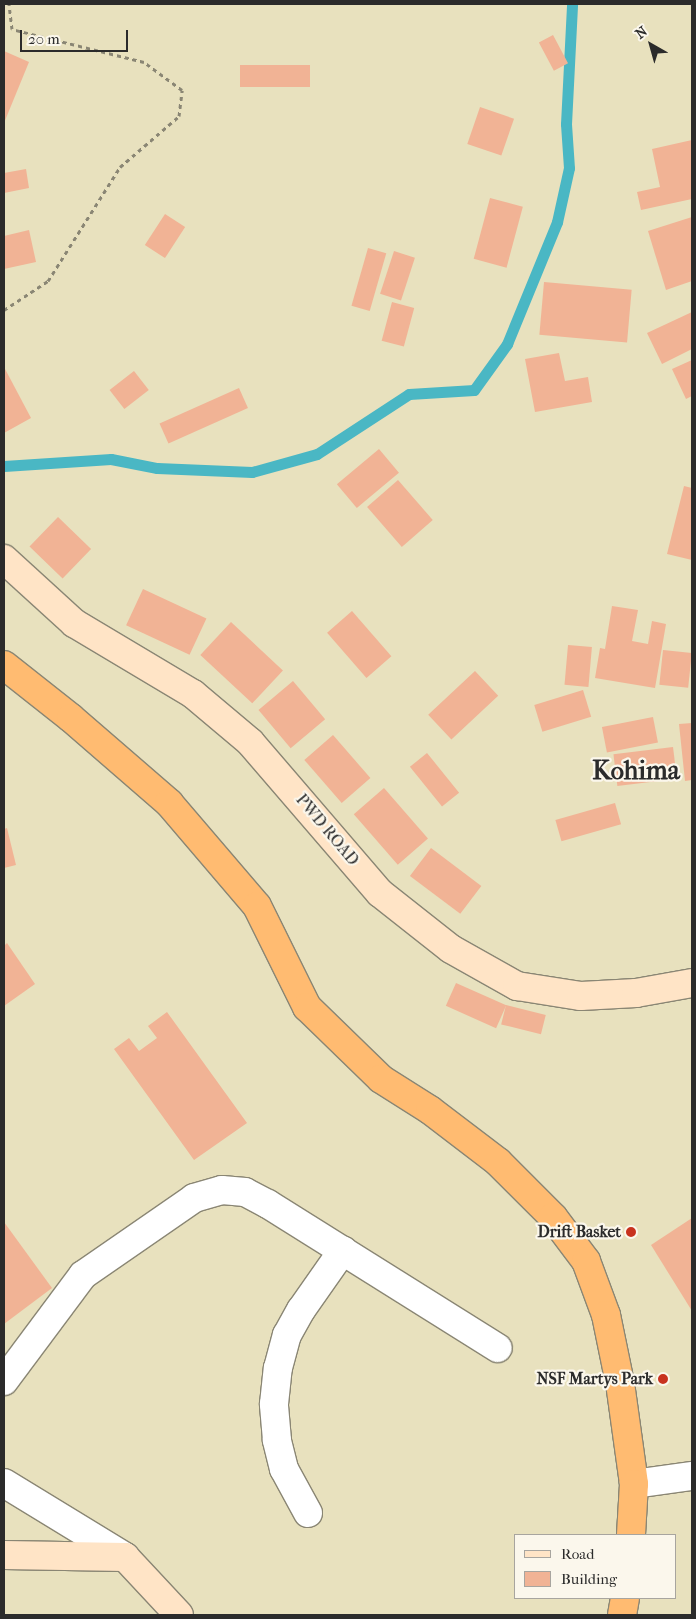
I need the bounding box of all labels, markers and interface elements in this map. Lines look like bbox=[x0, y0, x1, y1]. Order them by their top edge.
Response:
scale bar bbox=[22, 20, 130, 52]
north arrow bbox=[626, 20, 676, 70]
text: N bbox=[632, 23, 651, 43]
text: 20 m bbox=[28, 30, 60, 48]
district label: Kohima bbox=[592, 755, 680, 787]
street label: PWD ROAD bbox=[292, 790, 362, 870]
place label: Drift Basket bbox=[538, 1222, 621, 1242]
marker: Drift Basket bbox=[625, 1226, 637, 1238]
place label: NSF Martys Park bbox=[536, 1369, 653, 1389]
marker: NSF Martys Park bbox=[657, 1373, 669, 1385]
legend bbox=[514, 1534, 676, 1599]
text: Road bbox=[561, 1545, 594, 1563]
text: Building bbox=[561, 1570, 617, 1588]

